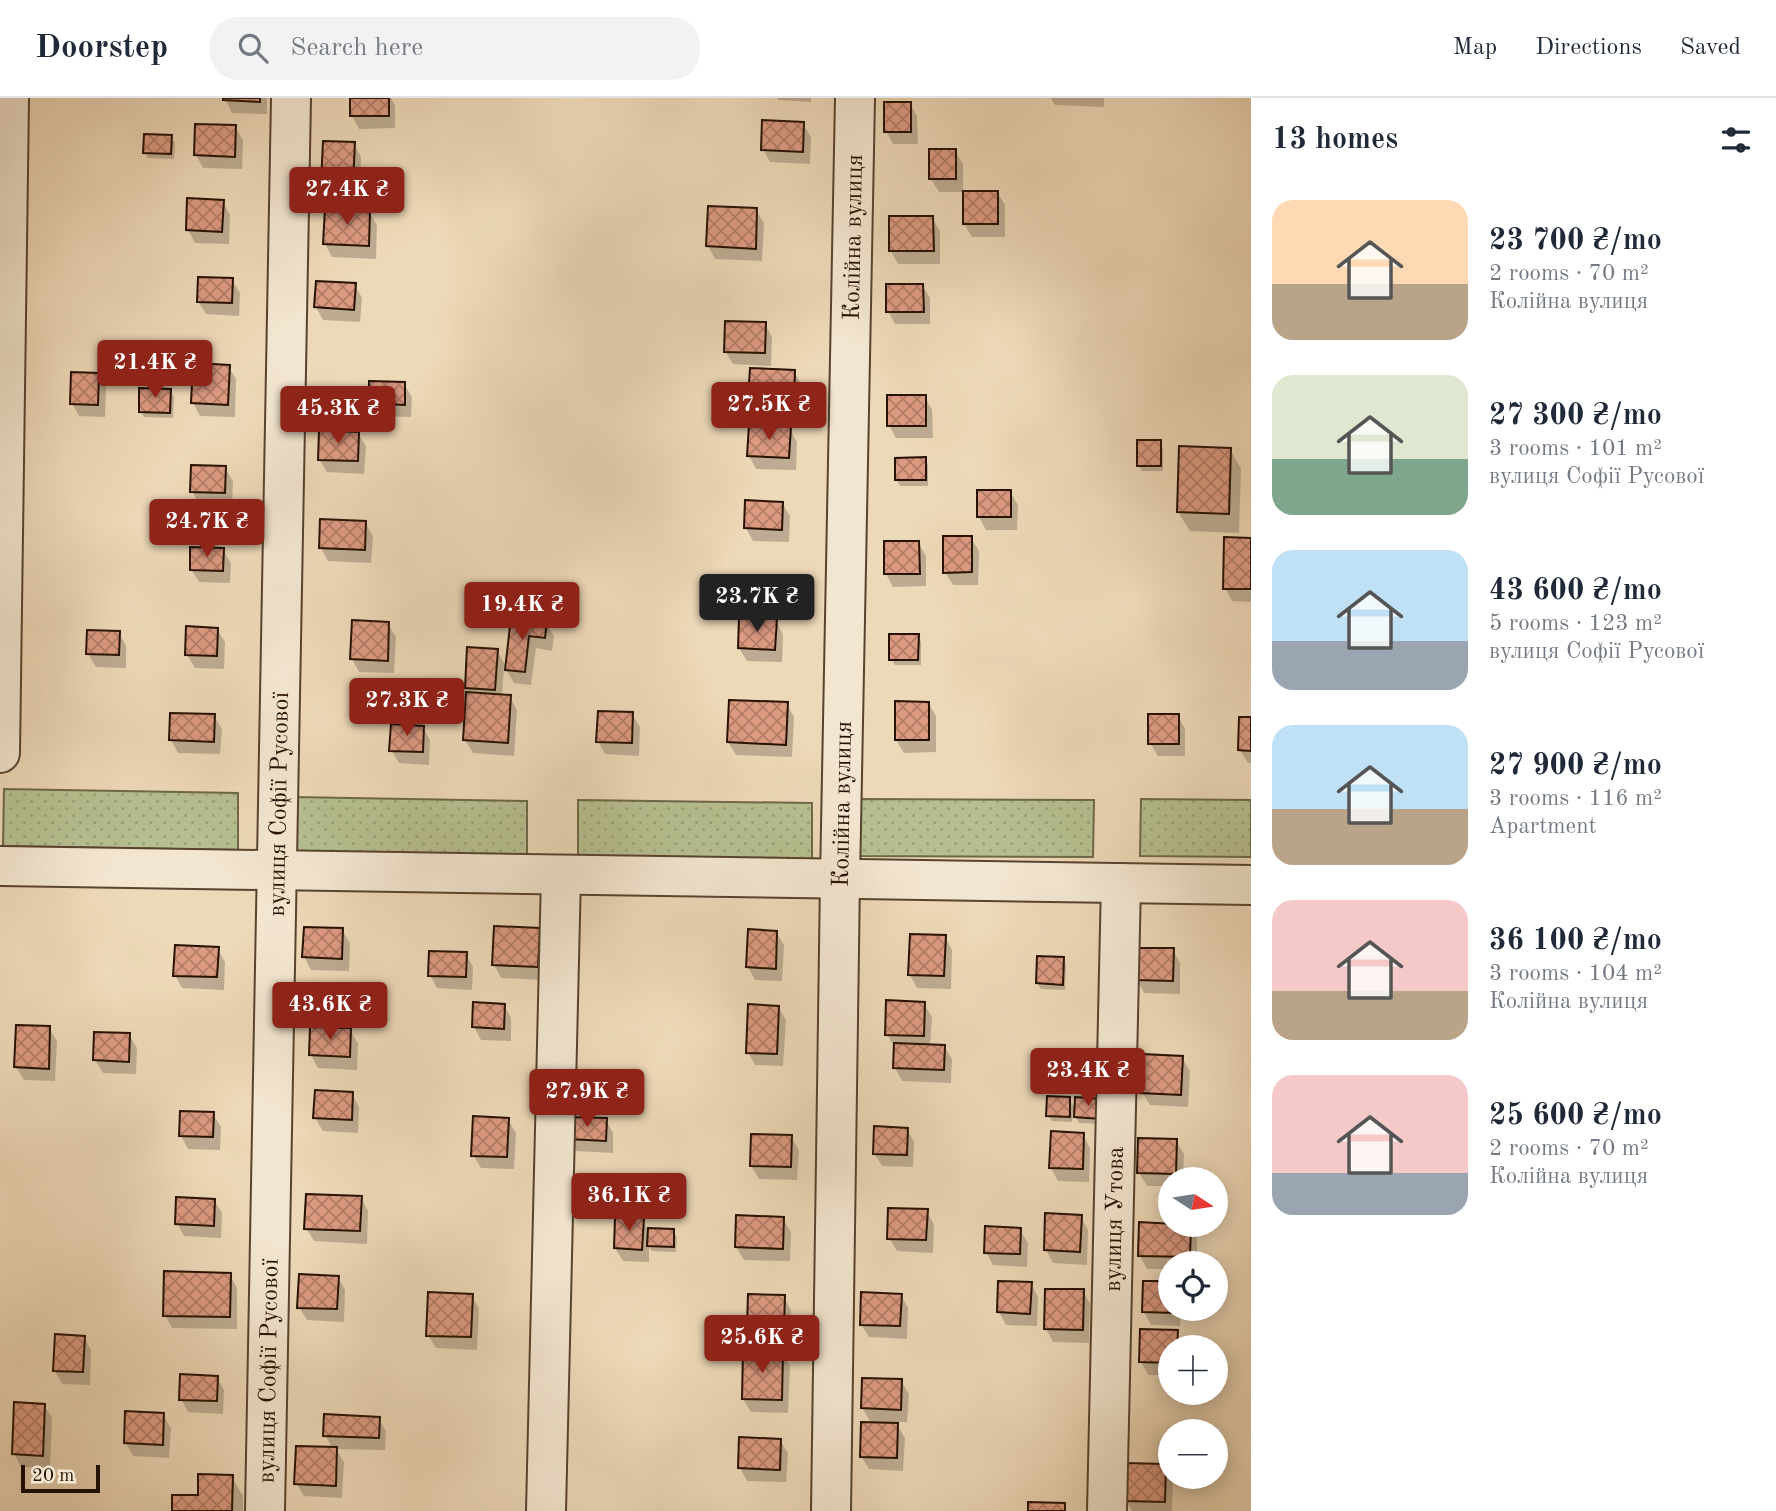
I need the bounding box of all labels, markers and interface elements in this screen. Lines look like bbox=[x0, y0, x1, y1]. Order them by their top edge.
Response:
search box bbox=[210, 17, 700, 80]
icon: search bbox=[234, 29, 272, 67]
text: Doorstep bbox=[35, 32, 168, 65]
text: Search here bbox=[290, 35, 423, 61]
text: Map bbox=[1453, 36, 1497, 60]
text: Directions bbox=[1535, 36, 1642, 60]
text: Saved bbox=[1680, 36, 1741, 60]
icon: filters bbox=[1717, 121, 1755, 159]
text: 13 homes bbox=[1272, 125, 1398, 155]
street label: Колійна вулиця bbox=[841, 154, 868, 321]
pin: 27.4K ₴ bbox=[282, 167, 412, 227]
text: 27.4K ₴ bbox=[305, 178, 389, 201]
text: 23 700 ₴/mo bbox=[1489, 226, 1662, 256]
icon: home bbox=[1328, 228, 1412, 312]
text: 2 rooms · 70 m² bbox=[1489, 262, 1649, 285]
text: Колійна вулиця bbox=[1489, 290, 1648, 313]
pin: 21.4K ₴ bbox=[90, 341, 220, 400]
text: 21.4K ₴ bbox=[113, 351, 197, 374]
pin: 27.5K ₴ bbox=[704, 382, 834, 442]
pin: 45.3K ₴ bbox=[273, 386, 403, 446]
text: 27.5K ₴ bbox=[727, 393, 811, 416]
text: 45.3K ₴ bbox=[296, 397, 380, 420]
text: 27 300 ₴/mo bbox=[1489, 401, 1662, 431]
icon: home bbox=[1328, 403, 1412, 487]
text: 3 rooms · 101 m² bbox=[1489, 437, 1662, 460]
text: вулиця Софії Русової bbox=[1489, 465, 1704, 488]
pin: 24.7K ₴ bbox=[142, 500, 272, 559]
text: 24.7K ₴ bbox=[165, 510, 249, 533]
pin: 23.7K ₴ bbox=[692, 574, 822, 634]
text: 43 600 ₴/mo bbox=[1489, 576, 1662, 606]
icon: home bbox=[1328, 578, 1412, 662]
pin: 19.4K ₴ bbox=[457, 582, 587, 642]
text: 23.7K ₴ bbox=[715, 585, 799, 608]
text: 19.4K ₴ bbox=[480, 593, 564, 616]
text: 5 rooms · 123 m² bbox=[1489, 612, 1662, 635]
text: вулиця Софії Русової bbox=[1489, 640, 1704, 663]
pin: 27.3K ₴ bbox=[342, 678, 472, 738]
text: 27.3K ₴ bbox=[365, 689, 449, 712]
street label: вулиця Софії Русової bbox=[266, 691, 294, 917]
street label: Колійна вулиця bbox=[830, 721, 857, 887]
text: 27 900 ₴/mo bbox=[1489, 751, 1662, 781]
icon: home bbox=[1328, 753, 1412, 837]
text: 3 rooms · 116 m² bbox=[1489, 787, 1662, 810]
text: Apartment bbox=[1489, 815, 1597, 838]
text: 36 100 ₴/mo bbox=[1489, 926, 1662, 956]
icon: home bbox=[1328, 928, 1412, 1012]
text: 3 rooms · 104 m² bbox=[1489, 962, 1662, 985]
pin: 43.6K ₴ bbox=[265, 982, 395, 1042]
text: Колійна вулиця bbox=[1489, 990, 1648, 1013]
text: 43.6K ₴ bbox=[288, 993, 372, 1016]
pin: 23.4K ₴ bbox=[1023, 1048, 1153, 1108]
text: 23.4K ₴ bbox=[1046, 1059, 1130, 1082]
pin: 27.9K ₴ bbox=[522, 1070, 652, 1129]
text: 27.9K ₴ bbox=[545, 1080, 629, 1103]
text: 25 600 ₴/mo bbox=[1489, 1101, 1662, 1131]
icon: home bbox=[1328, 1103, 1412, 1187]
text: 2 rooms · 70 m² bbox=[1489, 1137, 1649, 1160]
street label: вулиця Утова bbox=[1102, 1146, 1129, 1292]
text: Колійна вулиця bbox=[1489, 1165, 1648, 1188]
north arrow bbox=[1158, 1167, 1228, 1237]
map controls bbox=[1158, 1167, 1228, 1489]
pin: 36.1K ₴ bbox=[564, 1174, 694, 1233]
text: 36.1K ₴ bbox=[587, 1184, 671, 1207]
button: locate bbox=[1158, 1251, 1228, 1321]
street label: вулиця Софії Русової bbox=[256, 1258, 284, 1484]
pin: 25.6K ₴ bbox=[697, 1316, 827, 1375]
text: 25.6K ₴ bbox=[720, 1326, 804, 1349]
button: + bbox=[1158, 1335, 1228, 1405]
button: − bbox=[1158, 1419, 1228, 1489]
scale bar bbox=[21, 1462, 100, 1494]
text: 20 m bbox=[32, 1467, 74, 1486]

